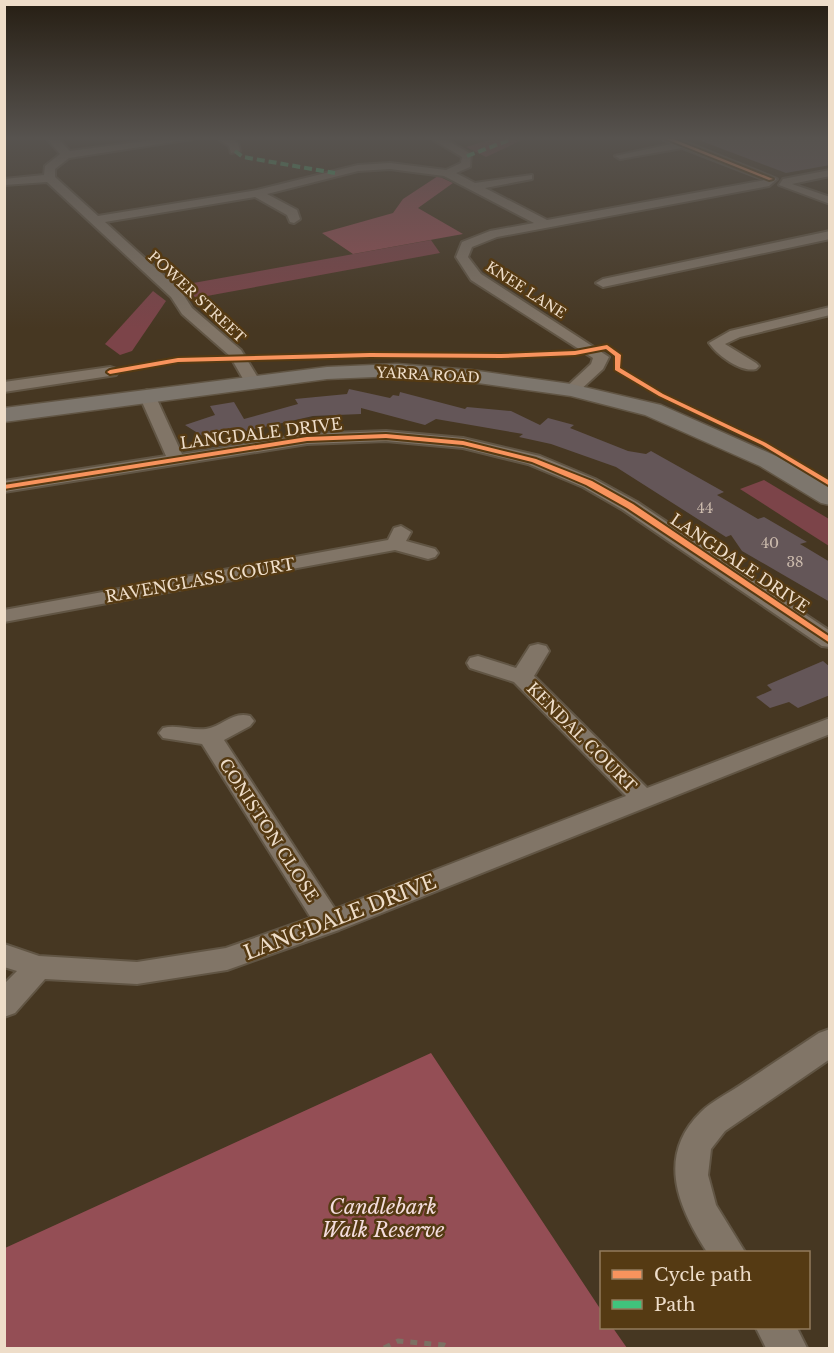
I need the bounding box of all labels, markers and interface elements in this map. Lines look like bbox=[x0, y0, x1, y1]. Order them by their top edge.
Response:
street label: POWER STREET bbox=[145, 247, 249, 347]
street label: KNEE LANE bbox=[483, 257, 569, 323]
street label: YARRA ROAD bbox=[375, 363, 480, 387]
street label: LANGDALE DRIVE bbox=[179, 413, 343, 453]
house number: 44 bbox=[697, 499, 713, 517]
street label: LANGDALE DRIVE bbox=[667, 509, 813, 617]
house number: 40 bbox=[761, 534, 779, 552]
street label: RAVENGLASS COURT bbox=[104, 553, 296, 607]
house number: 38 bbox=[786, 553, 804, 571]
street label: KENDAL COURT bbox=[523, 678, 641, 796]
street label: CONISTON CLOSE bbox=[215, 754, 323, 906]
street label: LANGDALE DRIVE bbox=[240, 869, 440, 965]
park label: Candlebark Walk Reserve bbox=[322, 1195, 444, 1242]
legend bbox=[600, 1251, 810, 1329]
text: Cycle path bbox=[654, 1264, 752, 1286]
text: Path bbox=[654, 1294, 695, 1316]

